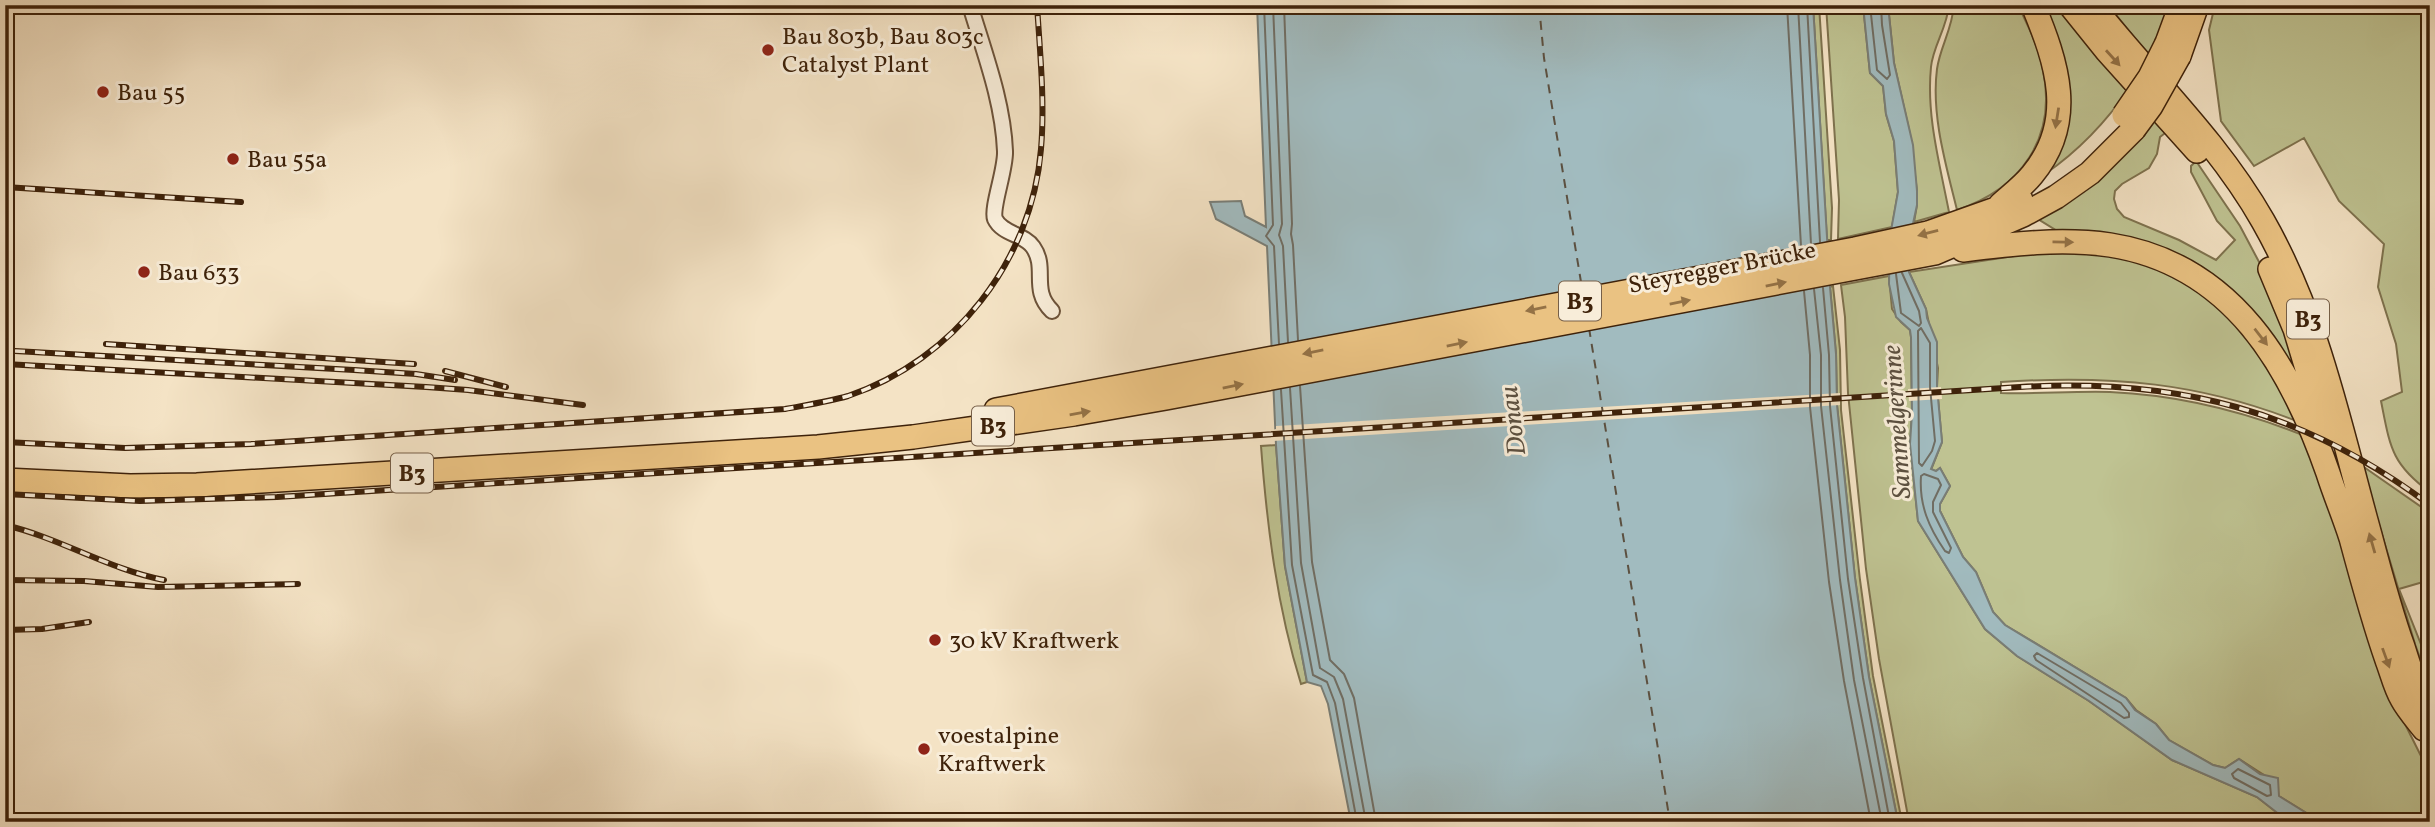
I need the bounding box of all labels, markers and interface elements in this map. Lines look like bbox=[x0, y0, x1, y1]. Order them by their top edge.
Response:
place label: Bau 803b, Bau 803c Catalyst Plant bbox=[782, 21, 984, 83]
marker: Bau 803b, Bau 803c Catalyst Plant bbox=[760, 42, 776, 58]
one-way arrow bbox=[2105, 49, 2121, 66]
place label: Bau 55 bbox=[117, 77, 185, 111]
marker: Bau 55 bbox=[95, 84, 111, 100]
one-way arrow bbox=[2051, 107, 2062, 129]
place label: Bau 55a bbox=[247, 144, 327, 178]
marker: Bau 55a bbox=[225, 151, 241, 167]
one-way arrow bbox=[1917, 228, 1939, 239]
street label: Steyregger Brücke bbox=[1626, 234, 1819, 304]
one-way arrow bbox=[2053, 236, 2075, 247]
place label: Bau 633 bbox=[158, 257, 240, 291]
marker: Bau 633 bbox=[136, 264, 152, 280]
one-way arrow bbox=[1765, 278, 1787, 289]
road number: B3 bbox=[1559, 282, 1601, 320]
one-way arrow bbox=[1669, 297, 1691, 308]
road number: B3 bbox=[2287, 300, 2329, 338]
one-way arrow bbox=[1525, 304, 1547, 315]
one-way arrow bbox=[2253, 328, 2267, 346]
one-way arrow bbox=[1446, 338, 1468, 349]
water label: Sammelgerinne bbox=[1875, 343, 1921, 500]
one-way arrow bbox=[1302, 346, 1324, 357]
one-way arrow bbox=[1222, 380, 1244, 391]
water label: Donau bbox=[1492, 384, 1536, 458]
road number: B3 bbox=[972, 406, 1014, 446]
one-way arrow bbox=[1070, 407, 1092, 418]
road number: B3 bbox=[391, 453, 433, 492]
one-way arrow bbox=[2367, 533, 2377, 554]
place label: 30 kV Kraftwerk bbox=[949, 625, 1119, 659]
marker: 30 kV Kraftwerk bbox=[927, 632, 943, 648]
one-way arrow bbox=[2381, 647, 2392, 668]
place label: voestalpine Kraftwerk bbox=[938, 720, 1059, 782]
marker: voestalpine Kraftwerk bbox=[916, 741, 932, 757]

